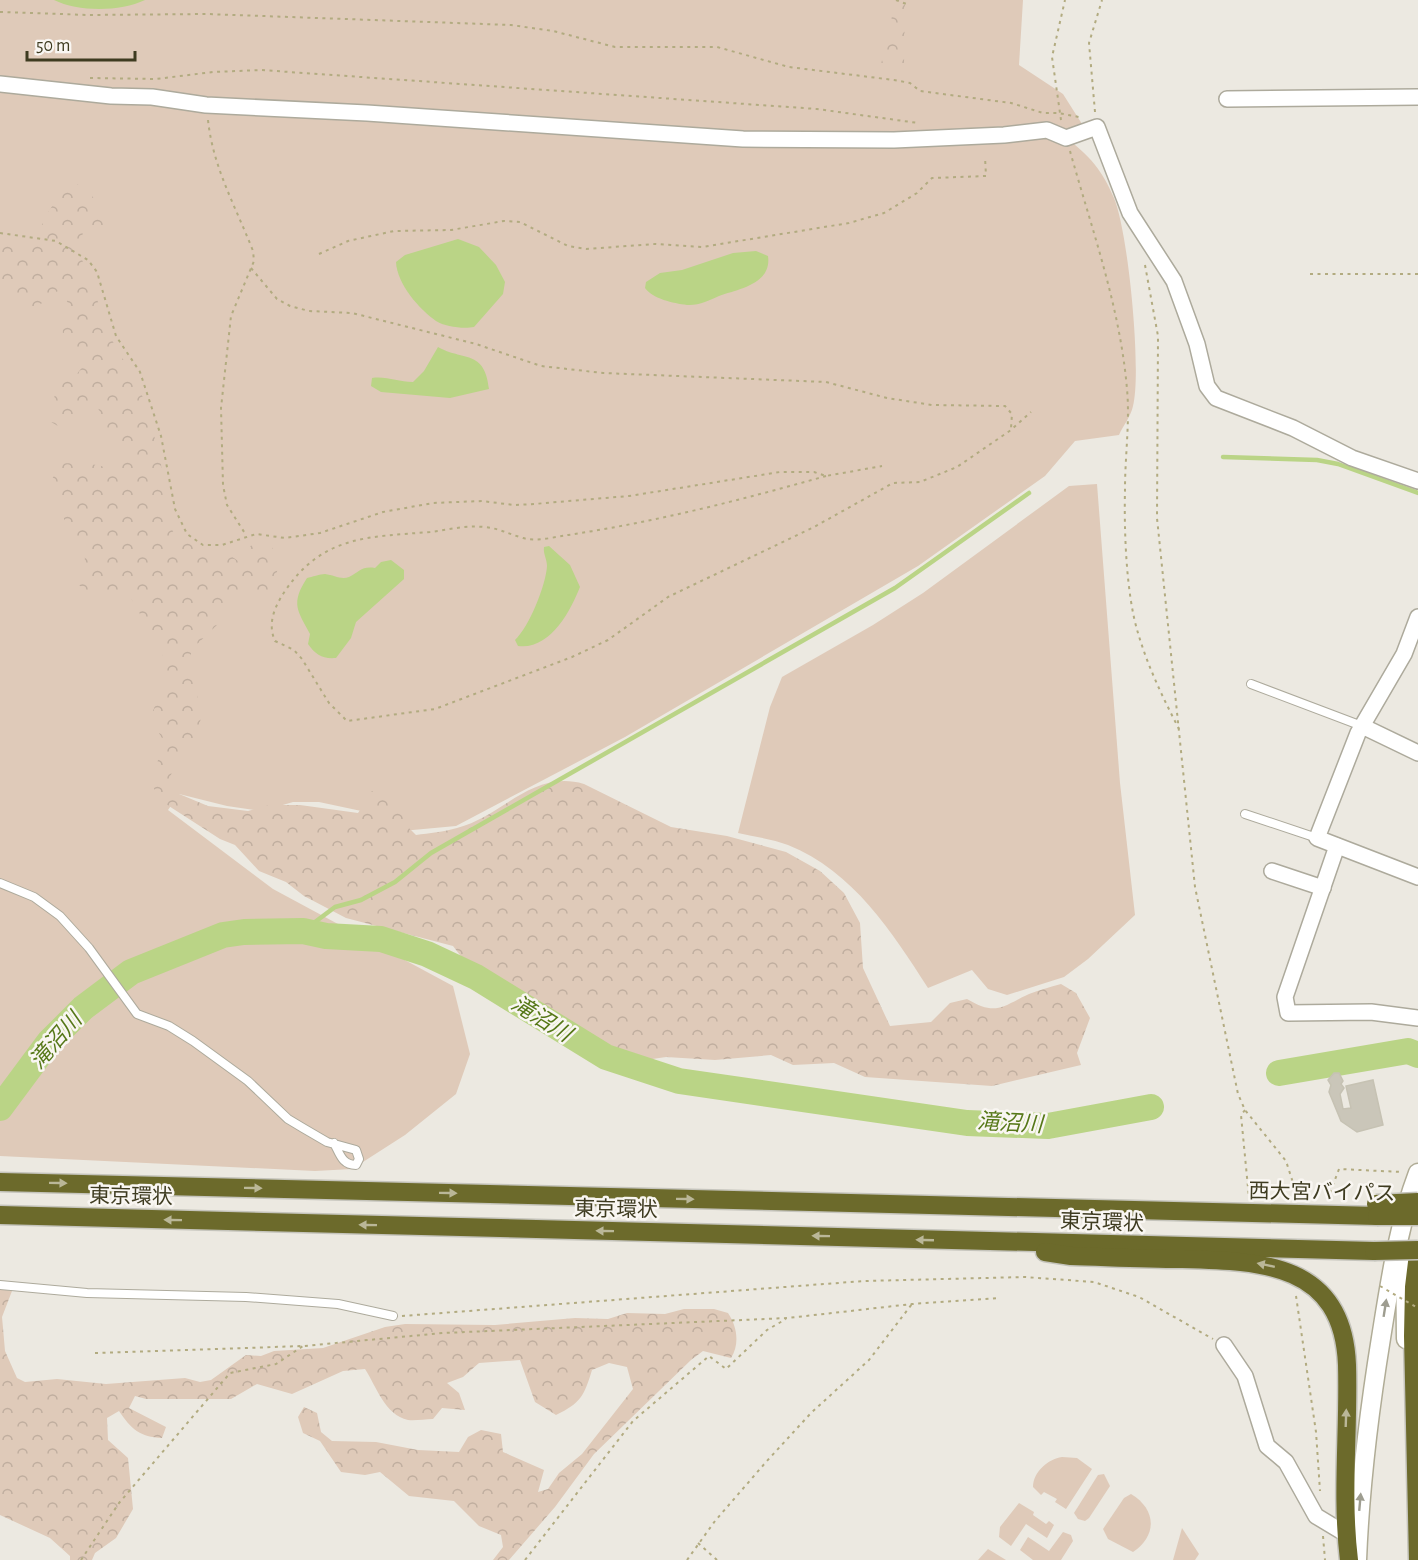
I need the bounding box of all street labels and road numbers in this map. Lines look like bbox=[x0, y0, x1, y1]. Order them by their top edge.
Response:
street label: 西大宮バイパス bbox=[1249, 1180, 1395, 1204]
street label: 東京環状 bbox=[89, 1184, 173, 1208]
street label: 東京環状 bbox=[574, 1197, 658, 1221]
street label: 東京環状 bbox=[1060, 1210, 1144, 1234]

